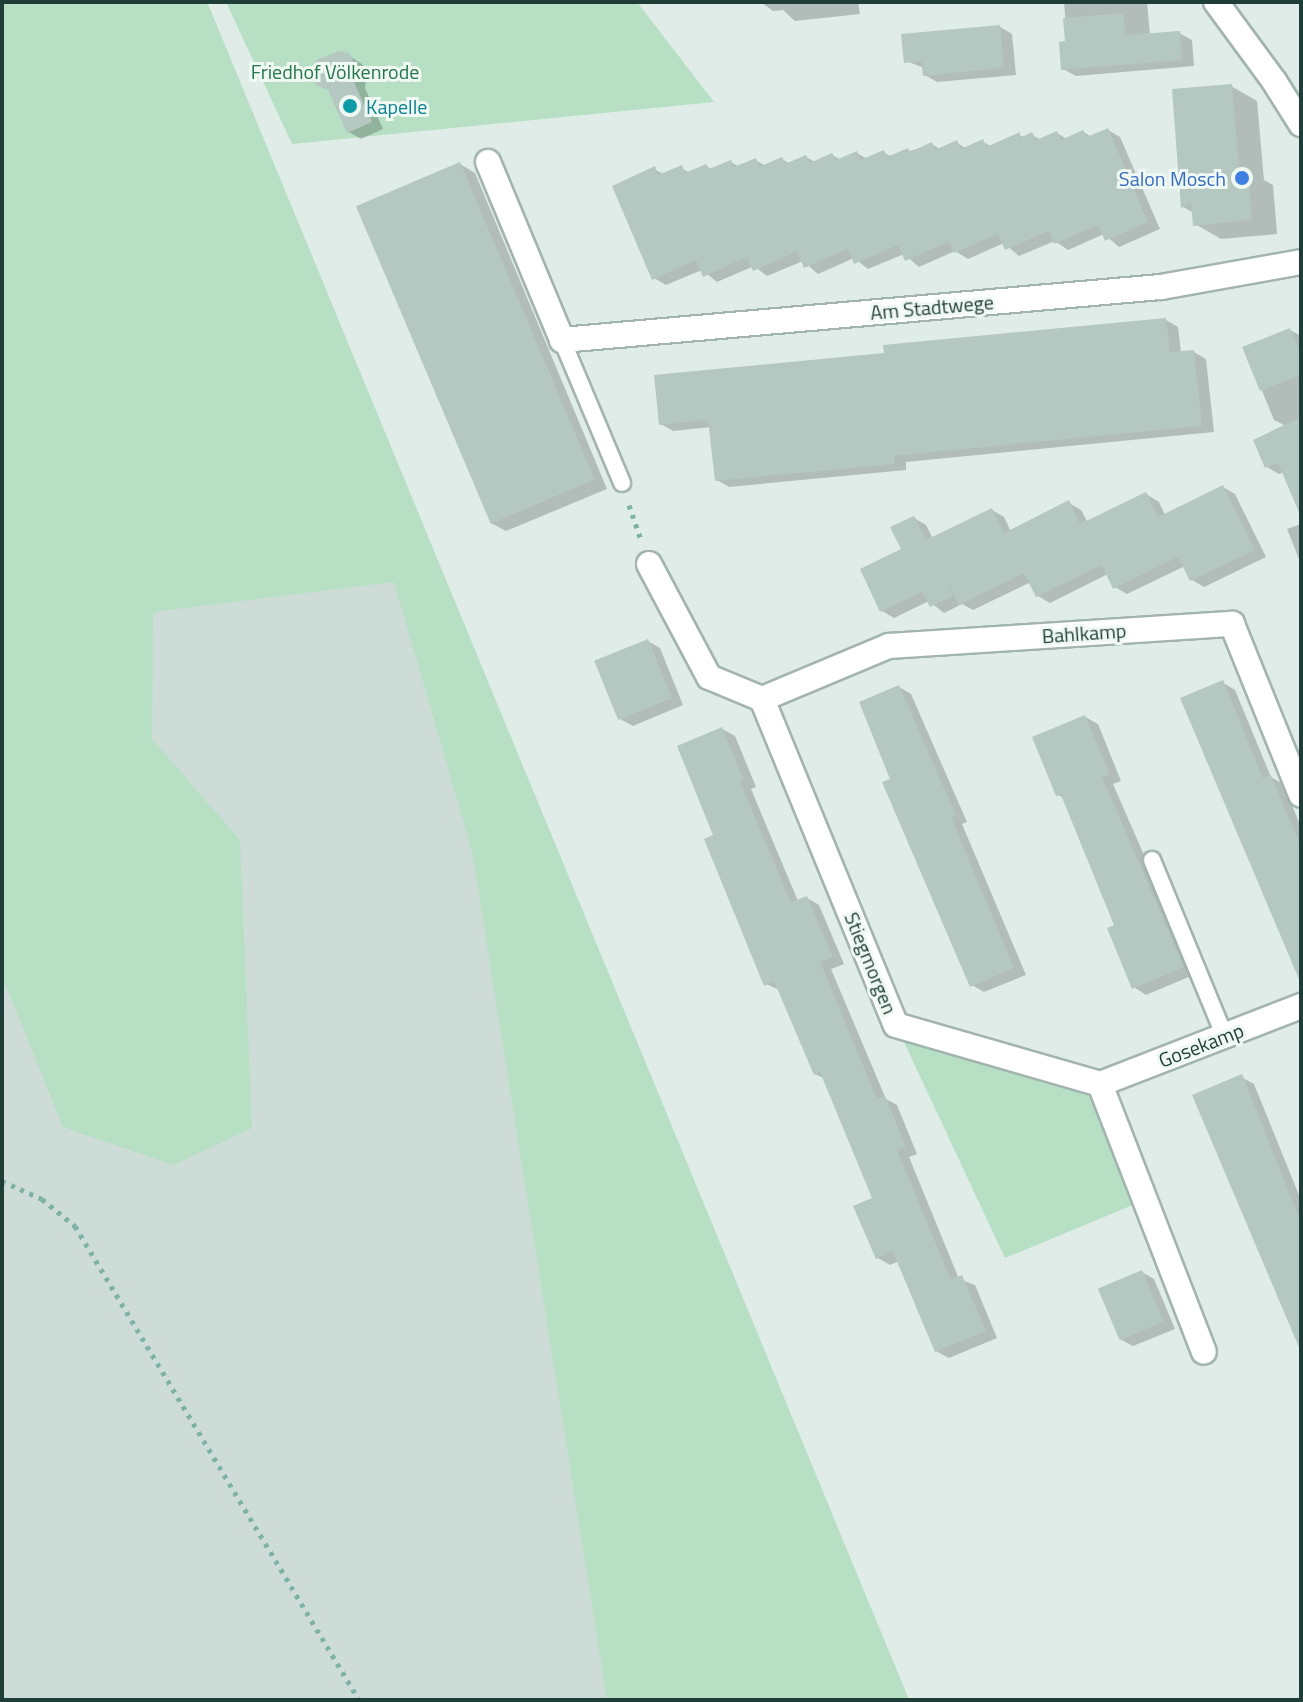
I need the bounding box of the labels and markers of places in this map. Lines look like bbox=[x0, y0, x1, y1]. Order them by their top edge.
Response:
place label: Kapelle bbox=[366, 94, 427, 118]
marker: Kapelle bbox=[341, 97, 359, 115]
place label: Salon Mosch bbox=[1119, 166, 1226, 190]
marker: Salon Mosch bbox=[1233, 169, 1251, 187]

